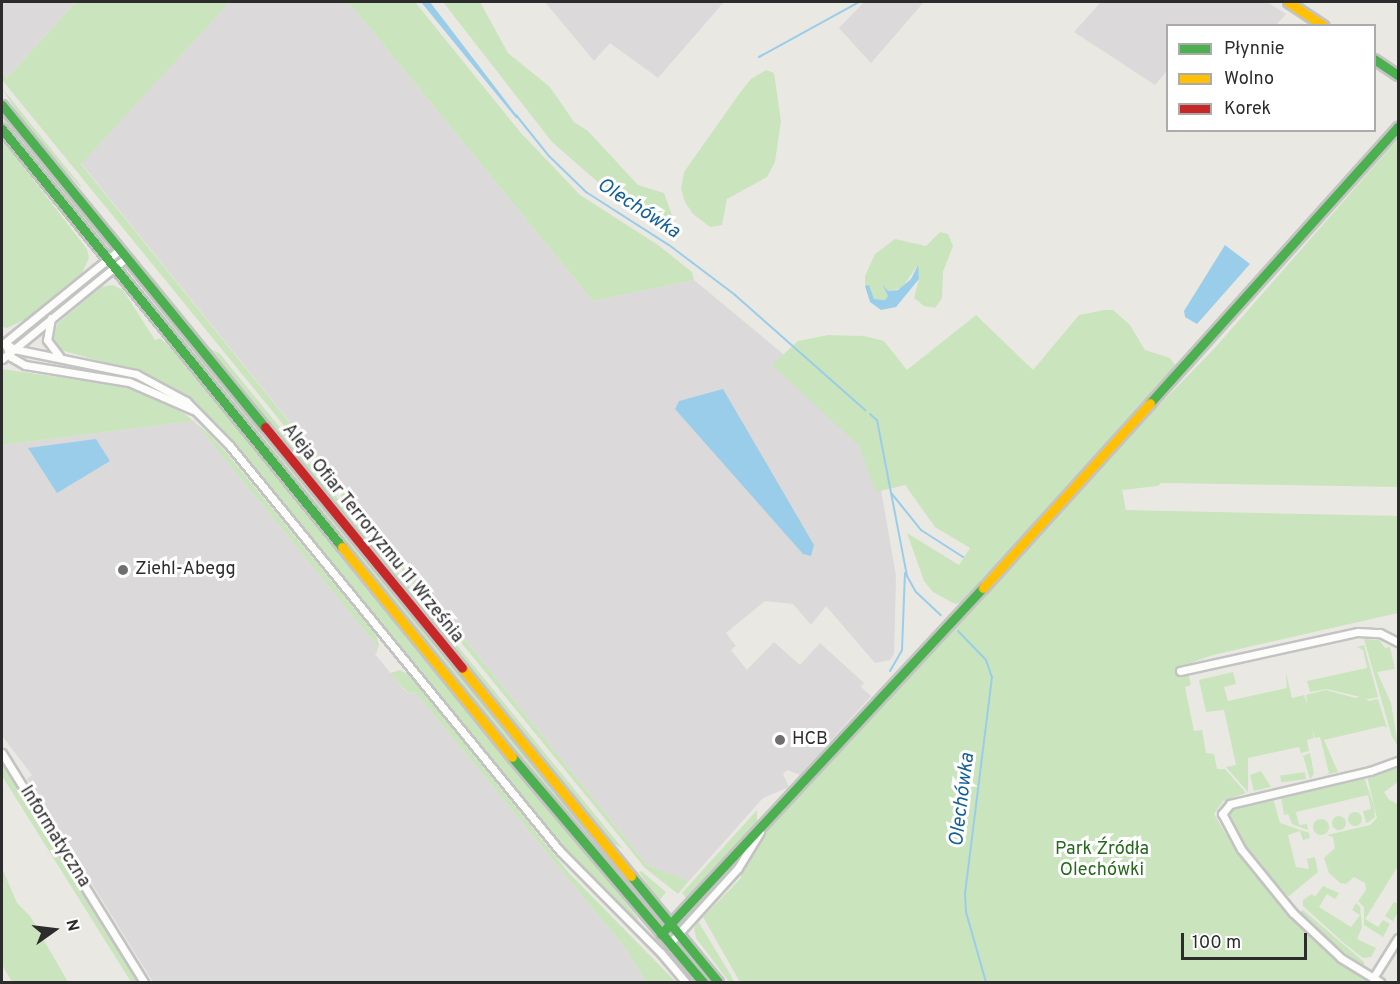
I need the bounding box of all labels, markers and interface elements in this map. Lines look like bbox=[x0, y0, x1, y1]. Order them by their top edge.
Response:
legend bbox=[1166, 24, 1376, 132]
text: Płynnie bbox=[1224, 38, 1285, 61]
text: Wolno bbox=[1224, 68, 1274, 91]
text: Korek bbox=[1224, 98, 1271, 121]
water label: Olechówka bbox=[592, 173, 684, 245]
street label: Aleja Ofiar Terroryzmu 11 Września bbox=[277, 420, 467, 648]
place label: Ziehl-Abegg bbox=[135, 559, 236, 581]
marker: Ziehl-Abegg bbox=[116, 563, 130, 577]
place label: HCB bbox=[792, 729, 828, 751]
marker: HCB bbox=[773, 733, 787, 747]
water label: Olechówka bbox=[945, 752, 981, 848]
street label: Informatyczna bbox=[14, 782, 94, 892]
park label: Park Źródła Olechówki bbox=[1055, 840, 1149, 882]
north arrow bbox=[24, 900, 84, 960]
text: N bbox=[60, 918, 83, 934]
scale bar bbox=[1184, 921, 1310, 959]
text: 100 m bbox=[1192, 932, 1241, 955]

